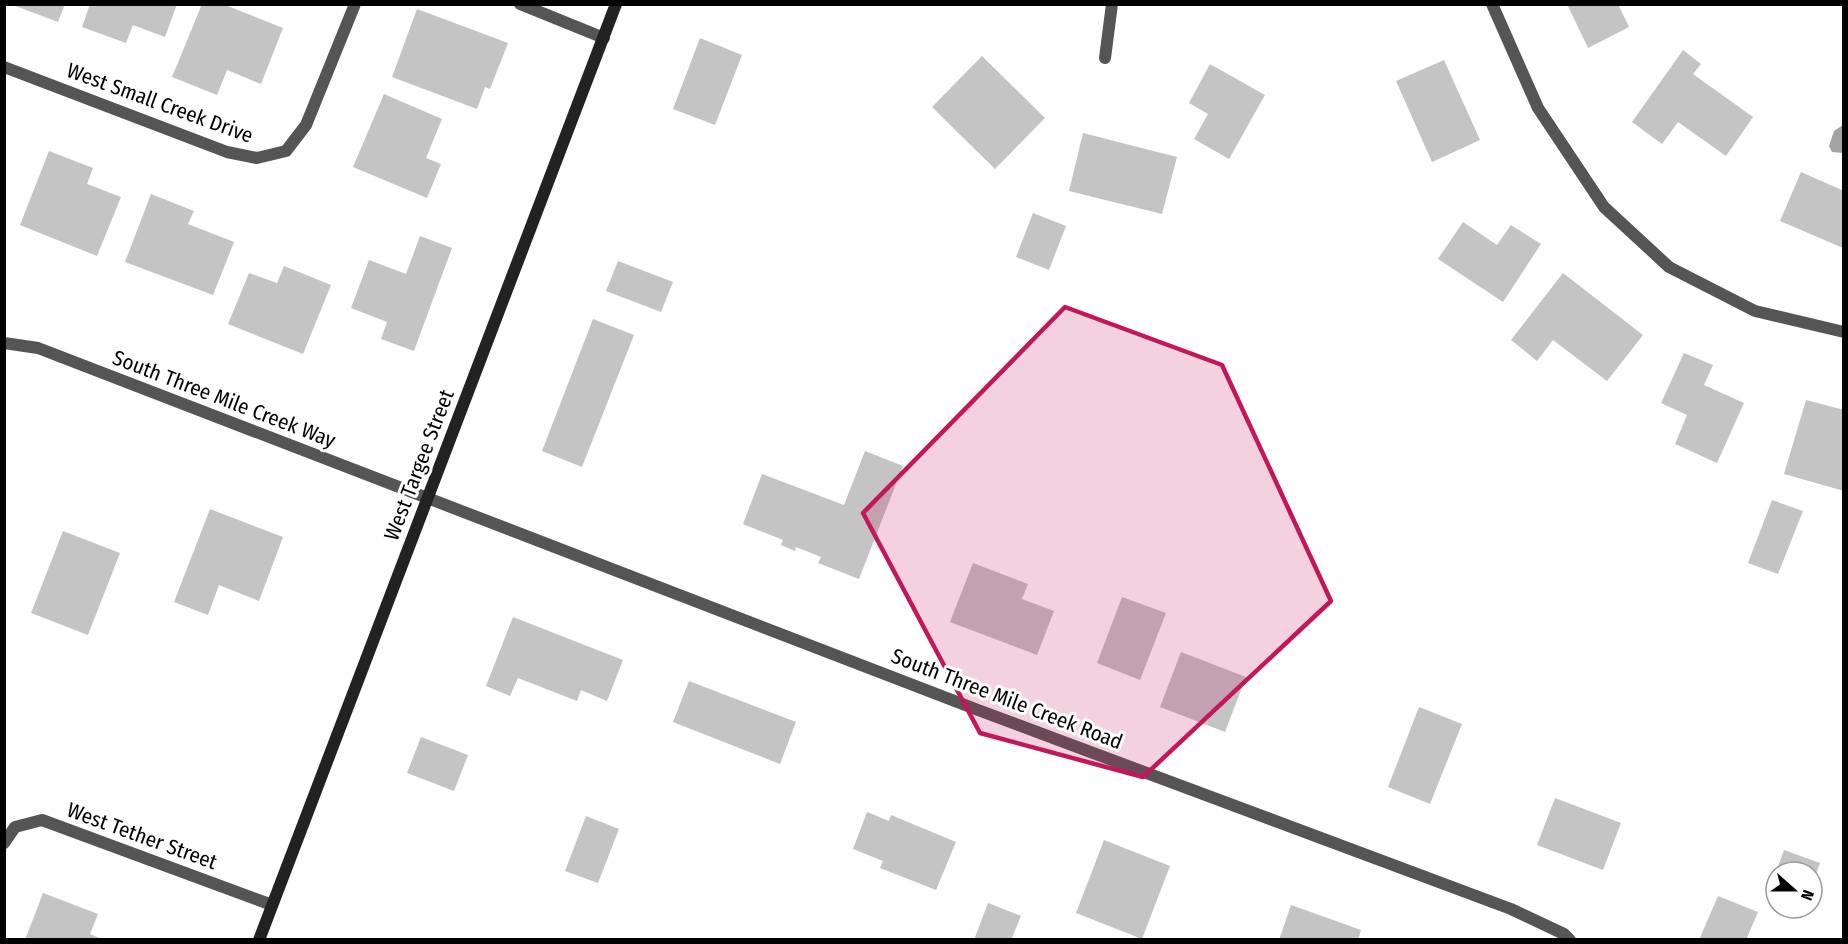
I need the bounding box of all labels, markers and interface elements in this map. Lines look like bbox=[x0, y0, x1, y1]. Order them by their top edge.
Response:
street label: West Small Creek Drive bbox=[63, 57, 257, 149]
street label: South Three Mile Creek Way bbox=[109, 344, 340, 454]
street label: West Targee Street bbox=[378, 386, 460, 544]
street label: South Three Mile Creek Road bbox=[888, 643, 1126, 755]
street label: West Tether Street bbox=[63, 797, 221, 875]
north arrow bbox=[1764, 860, 1824, 920]
text: N bbox=[1797, 887, 1818, 903]

